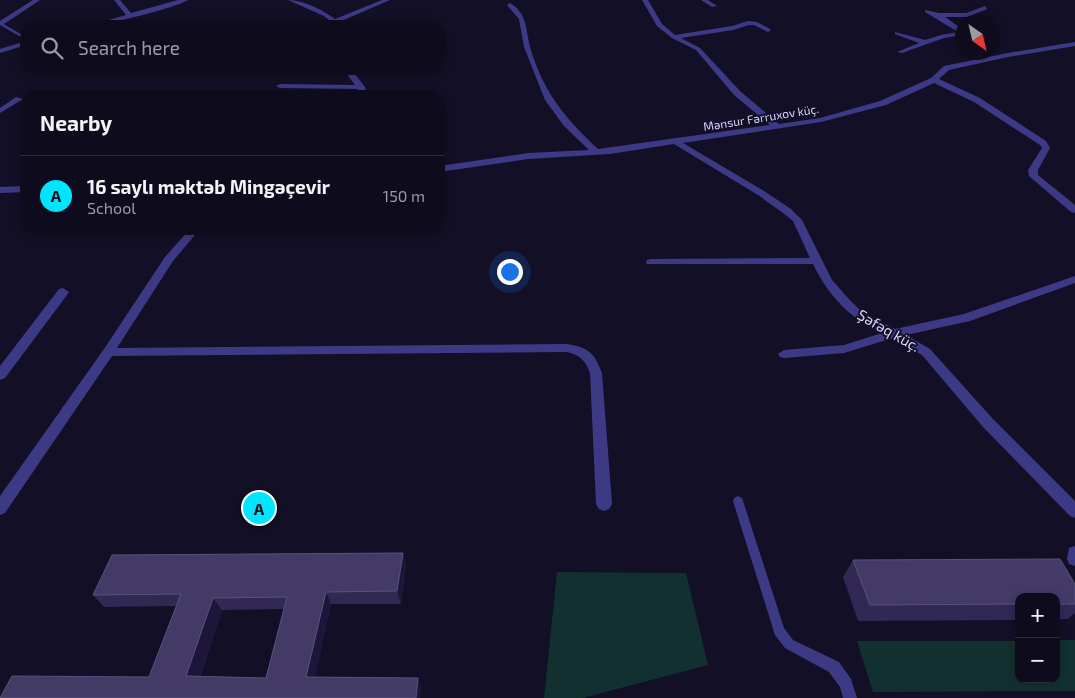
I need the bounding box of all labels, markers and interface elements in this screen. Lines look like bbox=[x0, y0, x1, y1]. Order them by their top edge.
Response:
north arrow bbox=[955, 15, 1000, 60]
search box bbox=[20, 20, 445, 75]
icon: search bbox=[38, 34, 66, 62]
text: Search here bbox=[78, 36, 180, 59]
street label: Mənsur Fərruxov küç. bbox=[702, 101, 820, 134]
text: Nearby bbox=[40, 110, 112, 135]
text: 16 saylı məktəb Mingəçevir bbox=[87, 175, 330, 198]
text: A bbox=[51, 186, 61, 205]
text: 150 m bbox=[383, 186, 425, 205]
text: School bbox=[87, 198, 136, 217]
your location bbox=[497, 259, 523, 285]
street label: Şəfəq küç. bbox=[854, 305, 923, 356]
pin: A bbox=[243, 489, 275, 527]
map controls bbox=[1015, 593, 1060, 683]
button: + bbox=[1015, 593, 1060, 638]
button: − bbox=[1015, 638, 1060, 683]

